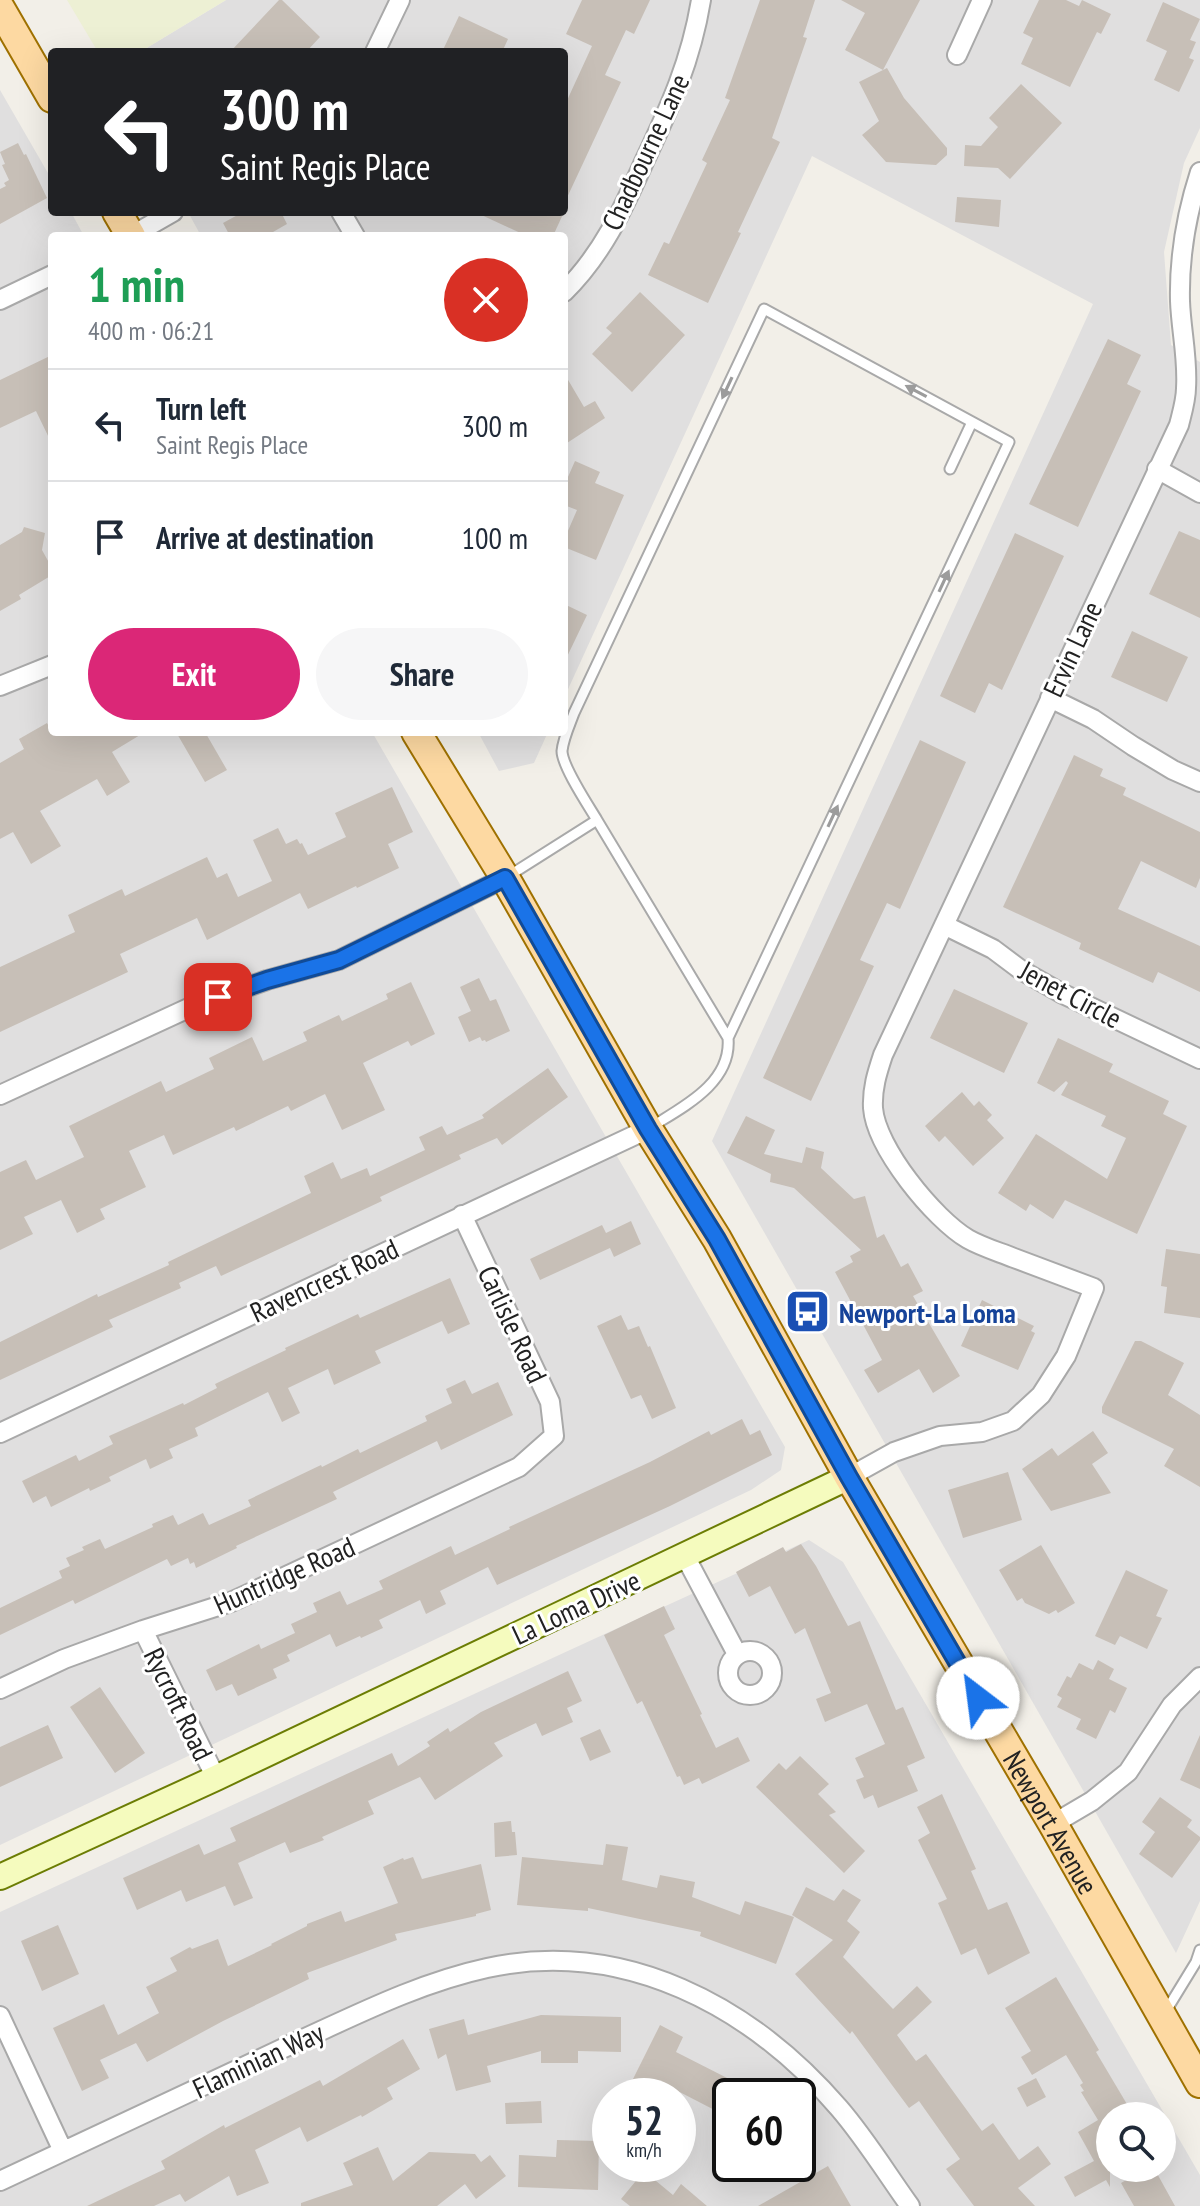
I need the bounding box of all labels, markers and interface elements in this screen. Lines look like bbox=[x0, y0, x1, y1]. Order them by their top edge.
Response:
street label: Chadbourne Lane bbox=[593, 68, 697, 236]
text: 300 m bbox=[220, 73, 349, 145]
icon: left bbox=[88, 80, 192, 184]
text: Saint Regis Place bbox=[220, 143, 431, 190]
text: 1 min bbox=[88, 253, 185, 315]
button: close bbox=[444, 258, 528, 342]
text: 400 m · 06:21 bbox=[88, 314, 214, 347]
one-way arrow bbox=[720, 376, 734, 399]
one-way arrow bbox=[905, 384, 927, 398]
text: Turn left bbox=[156, 389, 246, 428]
icon: left bbox=[88, 403, 132, 447]
text: 300 m bbox=[462, 406, 528, 445]
text: Saint Regis Place bbox=[156, 428, 308, 461]
icon: arrive bbox=[88, 515, 132, 559]
text: Arrive at destination bbox=[156, 518, 374, 557]
text: 100 m bbox=[462, 518, 528, 557]
one-way arrow bbox=[937, 569, 951, 593]
street label: Ervin Lane bbox=[1034, 595, 1110, 703]
button: Exit bbox=[88, 628, 300, 720]
button: Share bbox=[316, 628, 528, 720]
one-way arrow bbox=[826, 805, 840, 828]
street label: Jenet Circle bbox=[1013, 951, 1128, 1036]
pin bbox=[184, 963, 252, 1031]
icon: arrive bbox=[196, 975, 240, 1019]
street label: Ravencrest Road bbox=[244, 1230, 404, 1330]
street label: Carlisle Road bbox=[470, 1259, 556, 1389]
bus stop icon: Newport-La Loma bbox=[784, 1288, 832, 1336]
place label: Newport-La Loma bbox=[839, 1294, 1016, 1331]
street label: Huntridge Road bbox=[208, 1528, 360, 1622]
street label: La Loma Drive bbox=[506, 1561, 646, 1653]
street label: Rycroft Road bbox=[136, 1642, 222, 1766]
position arrow bbox=[936, 1656, 1020, 1740]
street label: Newport Avenue bbox=[995, 1744, 1107, 1900]
street label: Flaminian Way bbox=[186, 2013, 330, 2106]
speed limit sign: 60 bbox=[712, 2078, 816, 2182]
text: 52 bbox=[625, 2094, 663, 2146]
map controls bbox=[1096, 2102, 1176, 2182]
button: search bbox=[1096, 2102, 1176, 2182]
text: km/h bbox=[626, 2137, 662, 2163]

